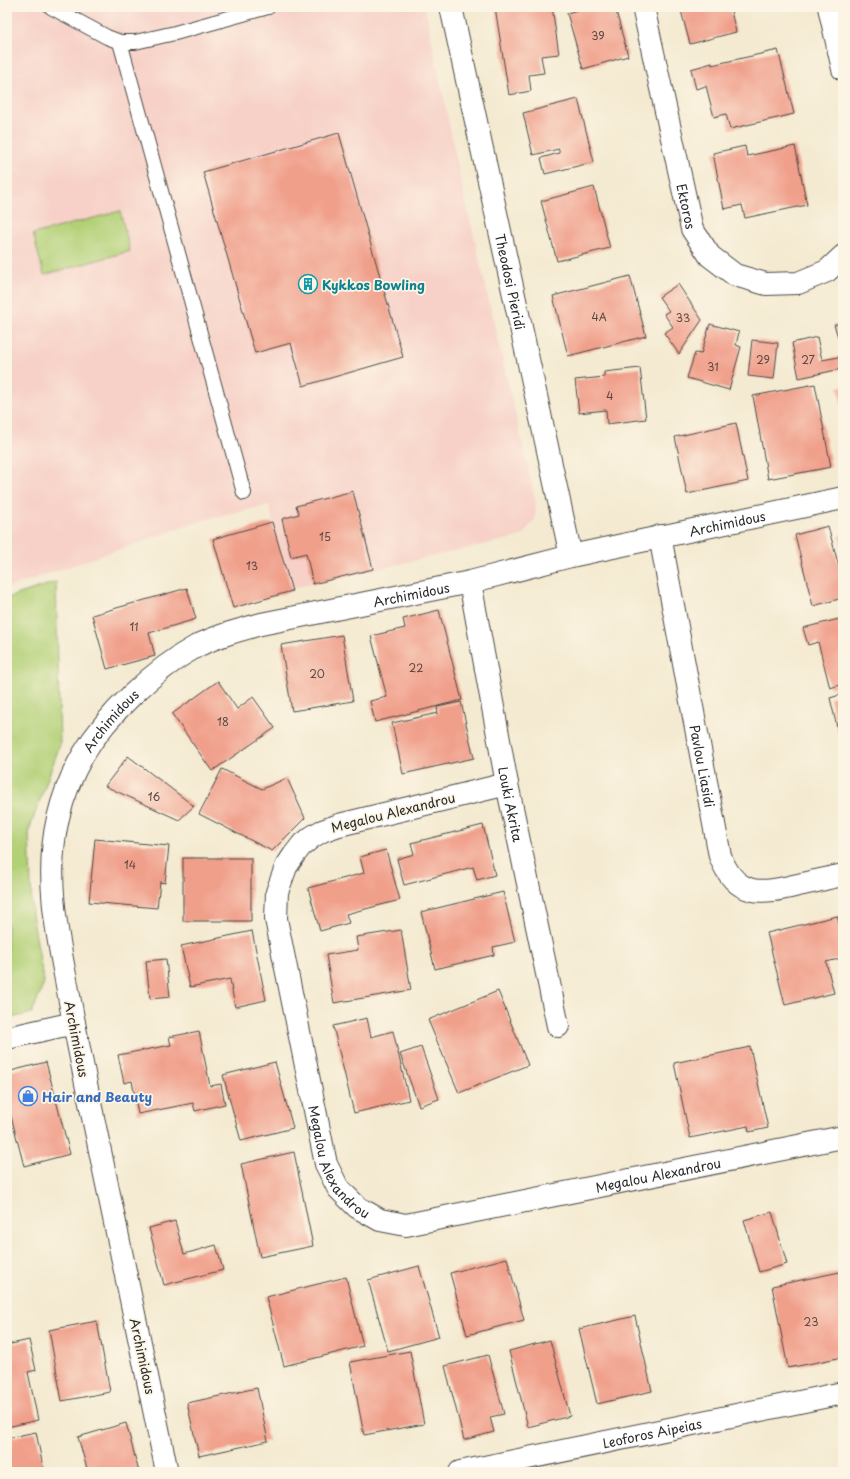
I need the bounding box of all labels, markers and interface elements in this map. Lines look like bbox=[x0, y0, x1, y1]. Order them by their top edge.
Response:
house number: 39 bbox=[591, 27, 605, 44]
street label: Ektoros bbox=[673, 182, 701, 231]
street label: Theodosi Pieridi bbox=[491, 232, 531, 331]
building icon: Kykkos Bowling bbox=[297, 273, 319, 295]
place label: Kykkos Bowling bbox=[322, 275, 425, 294]
house number: 4A bbox=[591, 308, 607, 325]
house number: 33 bbox=[676, 309, 690, 326]
house number: 29 bbox=[756, 351, 770, 368]
house number: 27 bbox=[801, 351, 815, 368]
house number: 31 bbox=[707, 358, 719, 375]
house number: 4 bbox=[606, 387, 614, 404]
street label: Archimidous bbox=[687, 505, 767, 540]
house number: 15 bbox=[319, 528, 331, 545]
house number: 13 bbox=[246, 557, 258, 574]
street label: Archimidous bbox=[371, 577, 451, 611]
house number: 11 bbox=[129, 618, 139, 635]
house number: 22 bbox=[409, 659, 423, 676]
house number: 20 bbox=[309, 665, 325, 682]
street label: Archimidous bbox=[78, 684, 142, 756]
house number: 18 bbox=[217, 713, 229, 730]
street label: Pavlou Liasidi bbox=[686, 723, 720, 809]
street label: Louki Akrita bbox=[494, 765, 529, 844]
street label: Megalou Alexandrou bbox=[329, 787, 457, 837]
house number: 16 bbox=[148, 788, 161, 805]
house number: 14 bbox=[124, 856, 136, 873]
street label: Archimidous bbox=[60, 999, 94, 1079]
shop icon: Hair and Beauty bbox=[17, 1085, 39, 1107]
place label: Hair and Beauty bbox=[42, 1087, 152, 1106]
street label: Megalou Alexandrou bbox=[305, 1103, 374, 1222]
street label: Megalou Alexandrou bbox=[594, 1152, 722, 1196]
house number: 23 bbox=[804, 1313, 818, 1330]
street label: Archimidous bbox=[126, 1316, 160, 1396]
street label: Leoforos Aipeias bbox=[601, 1413, 703, 1452]

